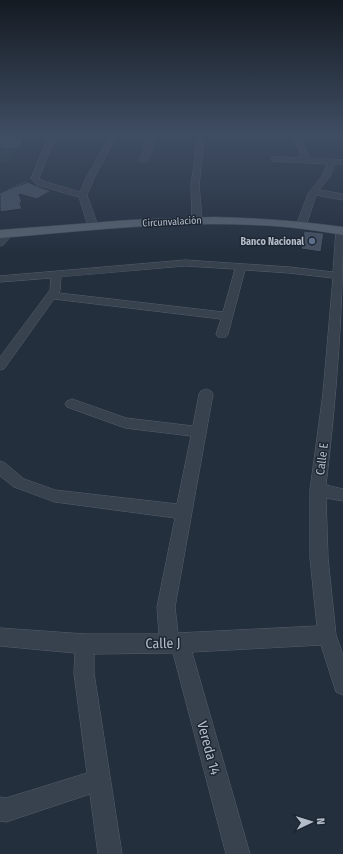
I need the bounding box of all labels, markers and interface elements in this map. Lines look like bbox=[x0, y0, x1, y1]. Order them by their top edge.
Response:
street label: Circunvalación bbox=[142, 214, 202, 230]
place label: Banco Nacional bbox=[241, 236, 304, 248]
marker: Banco Nacional bbox=[307, 236, 317, 246]
street label: Calle E bbox=[313, 442, 331, 476]
street label: Calle J bbox=[145, 635, 181, 652]
street label: Vereda 14 bbox=[193, 719, 224, 777]
north arrow bbox=[291, 802, 331, 842]
text: N bbox=[314, 818, 327, 825]

